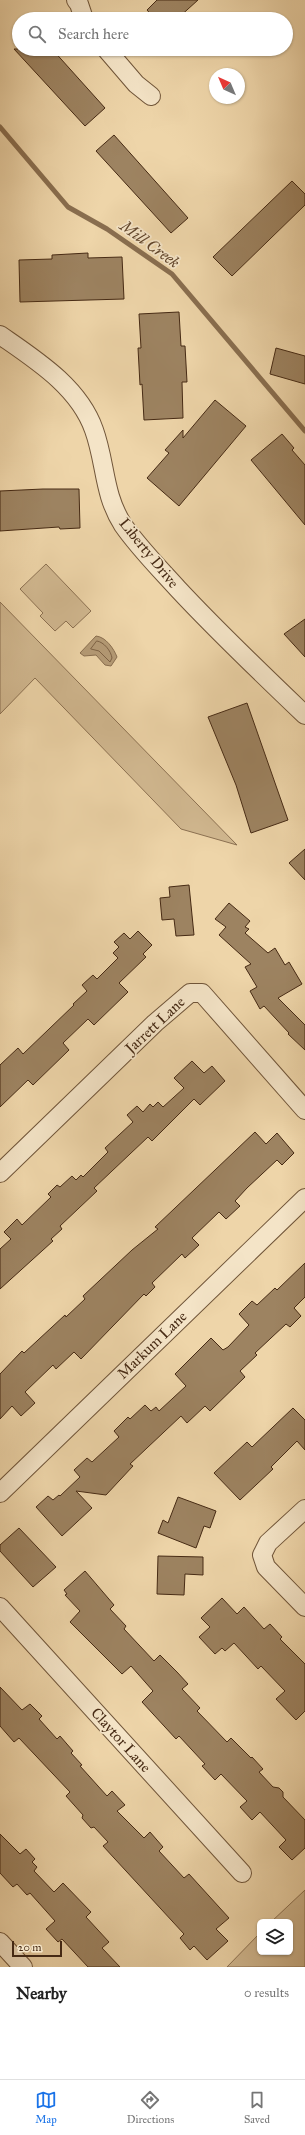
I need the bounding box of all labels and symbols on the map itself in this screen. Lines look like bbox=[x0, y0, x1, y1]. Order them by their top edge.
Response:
north arrow bbox=[209, 68, 245, 104]
water label: Mill Creek bbox=[115, 215, 183, 272]
street label: Liberty Drive bbox=[115, 514, 183, 592]
street label: Jarrett Lane bbox=[120, 993, 189, 1059]
street label: Markum Lane bbox=[113, 1307, 191, 1383]
street label: Claytor Lane bbox=[87, 1704, 155, 1776]
scale bar bbox=[12, 1939, 62, 1958]

